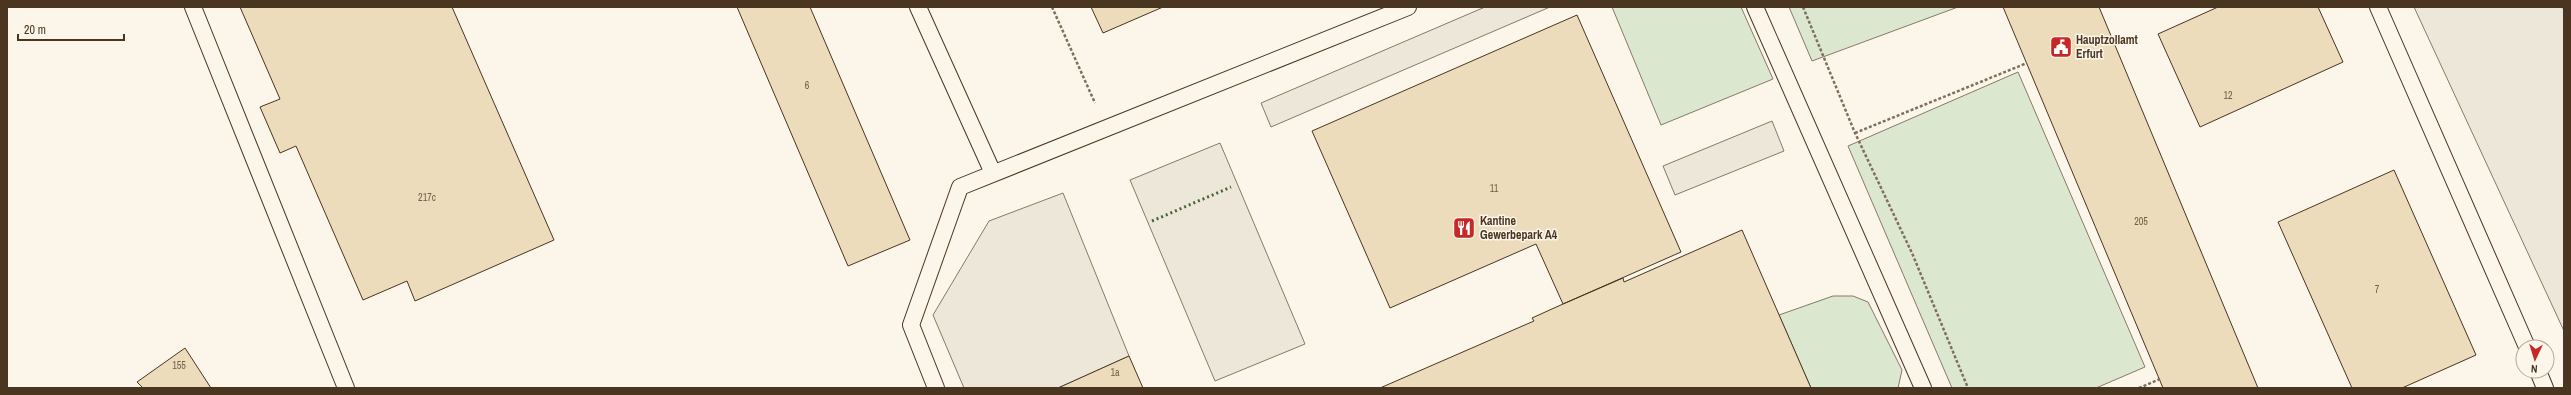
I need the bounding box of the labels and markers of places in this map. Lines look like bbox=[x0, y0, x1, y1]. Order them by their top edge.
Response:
place label: Hauptzollamt Erfurt bbox=[2076, 32, 2139, 62]
public building icon: Hauptzollamt Erfurt bbox=[2048, 34, 2074, 60]
place label: Kantine Gewerbepark A4 bbox=[1480, 213, 1558, 243]
restaurant icon: Kantine Gewerbepark A4 bbox=[1451, 215, 1477, 241]

